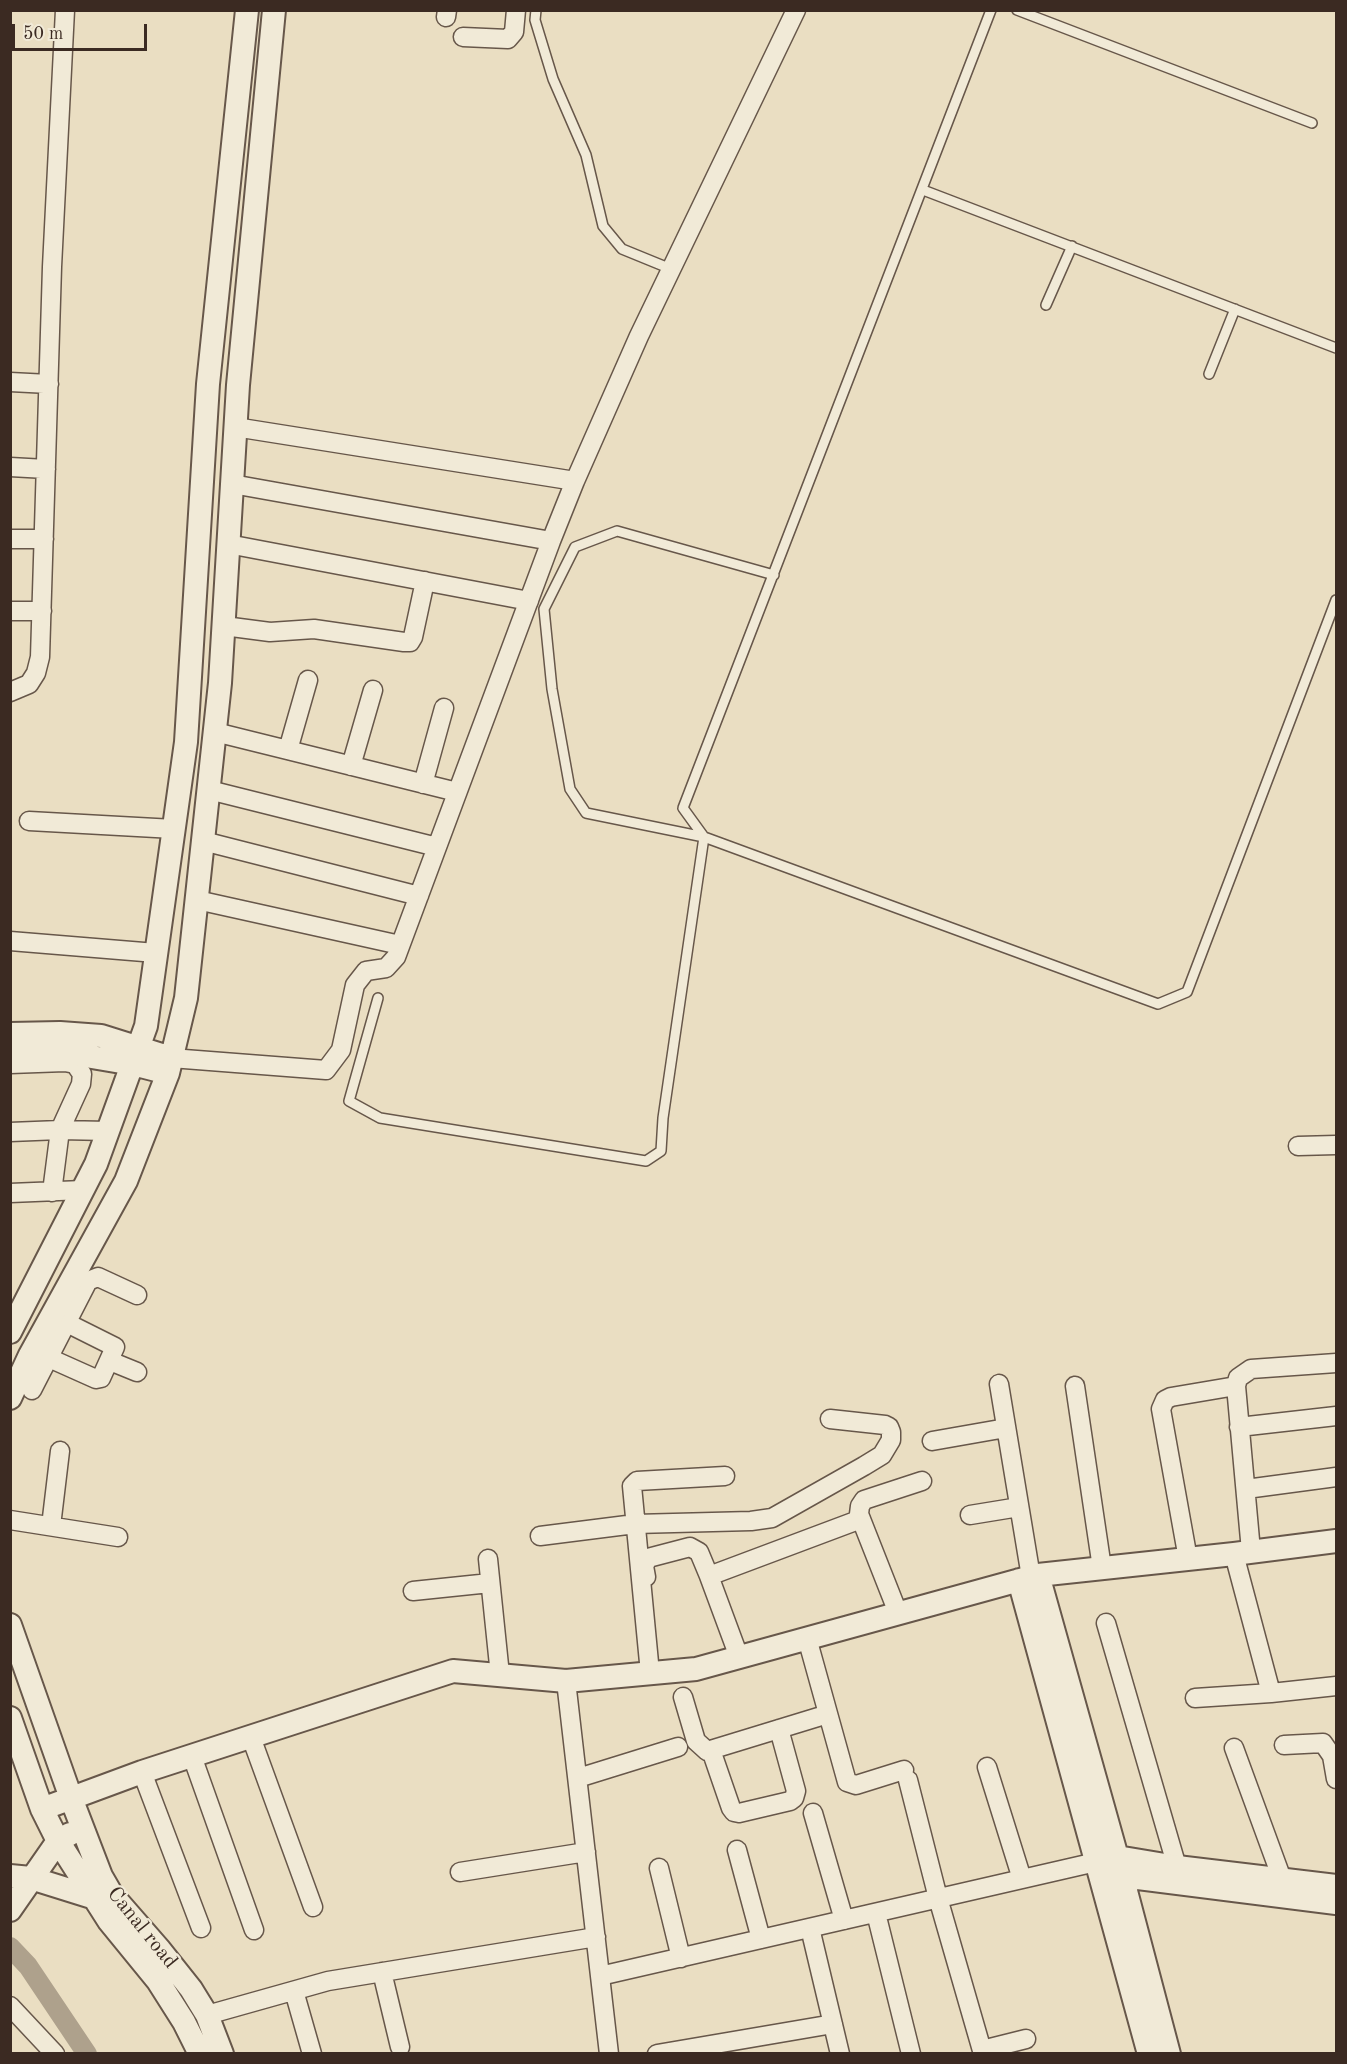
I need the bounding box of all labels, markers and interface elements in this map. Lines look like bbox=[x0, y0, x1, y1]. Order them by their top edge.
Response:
scale bar bbox=[15, 12, 150, 50]
text: 50 m bbox=[23, 25, 63, 43]
street label: Canal road bbox=[101, 1882, 183, 1974]

